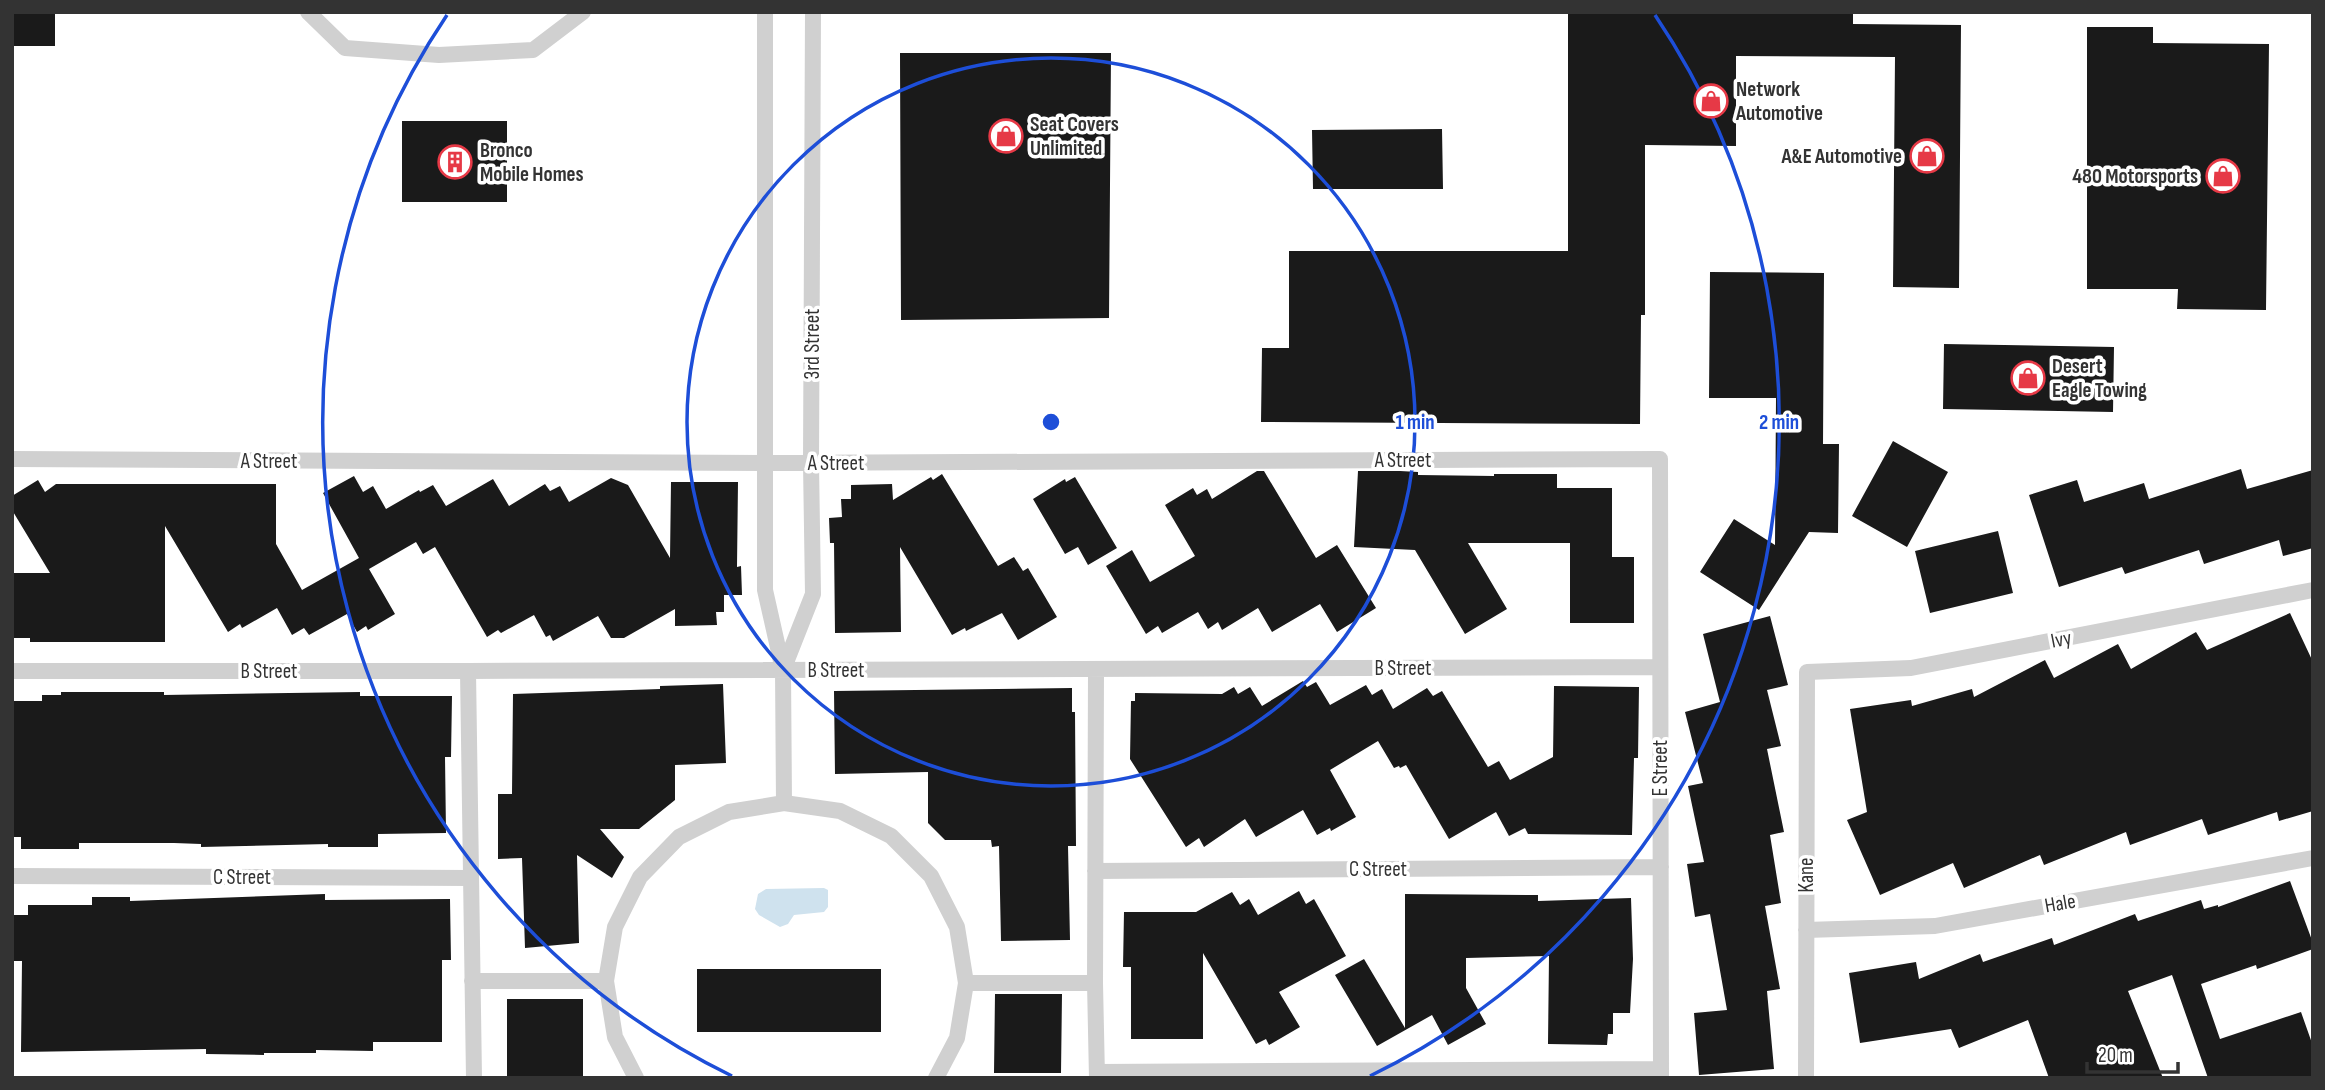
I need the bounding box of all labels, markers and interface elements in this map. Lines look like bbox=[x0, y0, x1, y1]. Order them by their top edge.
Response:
place label: Network Automotive bbox=[1735, 77, 1823, 126]
shop icon: Network Automotive bbox=[1692, 82, 1730, 120]
place label: Seat Covers Unlimited bbox=[1030, 112, 1119, 161]
shop icon: Seat Covers Unlimited bbox=[987, 117, 1025, 155]
shop icon: A&E Automotive bbox=[1908, 137, 1946, 175]
place label: Bronco Mobile Homes bbox=[480, 138, 584, 187]
building icon: Bronco Mobile Homes bbox=[436, 143, 474, 181]
place label: A&E Automotive bbox=[1781, 144, 1902, 169]
shop icon: 480 Motorsports bbox=[2204, 157, 2242, 195]
place label: 480 Motorsports bbox=[2072, 164, 2198, 189]
street label: 3rd Street bbox=[800, 309, 825, 379]
place label: Desert Eagle Towing bbox=[2052, 354, 2147, 403]
shop icon: Desert Eagle Towing bbox=[2009, 359, 2047, 397]
centre of rings bbox=[1039, 410, 1063, 434]
text: 1 min bbox=[1395, 410, 1435, 435]
text: 2 min bbox=[1759, 410, 1799, 435]
street label: A Street bbox=[1374, 448, 1431, 473]
street label: A Street bbox=[240, 449, 297, 474]
street label: A Street bbox=[807, 451, 864, 476]
street label: Ivy bbox=[2049, 625, 2074, 654]
street label: B Street bbox=[1375, 656, 1432, 681]
street label: B Street bbox=[808, 658, 865, 683]
street label: B Street bbox=[241, 659, 298, 684]
street label: E Street bbox=[1648, 740, 1673, 796]
street label: C Street bbox=[1349, 857, 1407, 882]
street label: Kane bbox=[1794, 858, 1819, 892]
street label: C Street bbox=[213, 865, 271, 890]
street label: Hale bbox=[2043, 888, 2078, 919]
scale bar bbox=[2087, 1030, 2178, 1074]
text: 20 m bbox=[2098, 1043, 2133, 1068]

